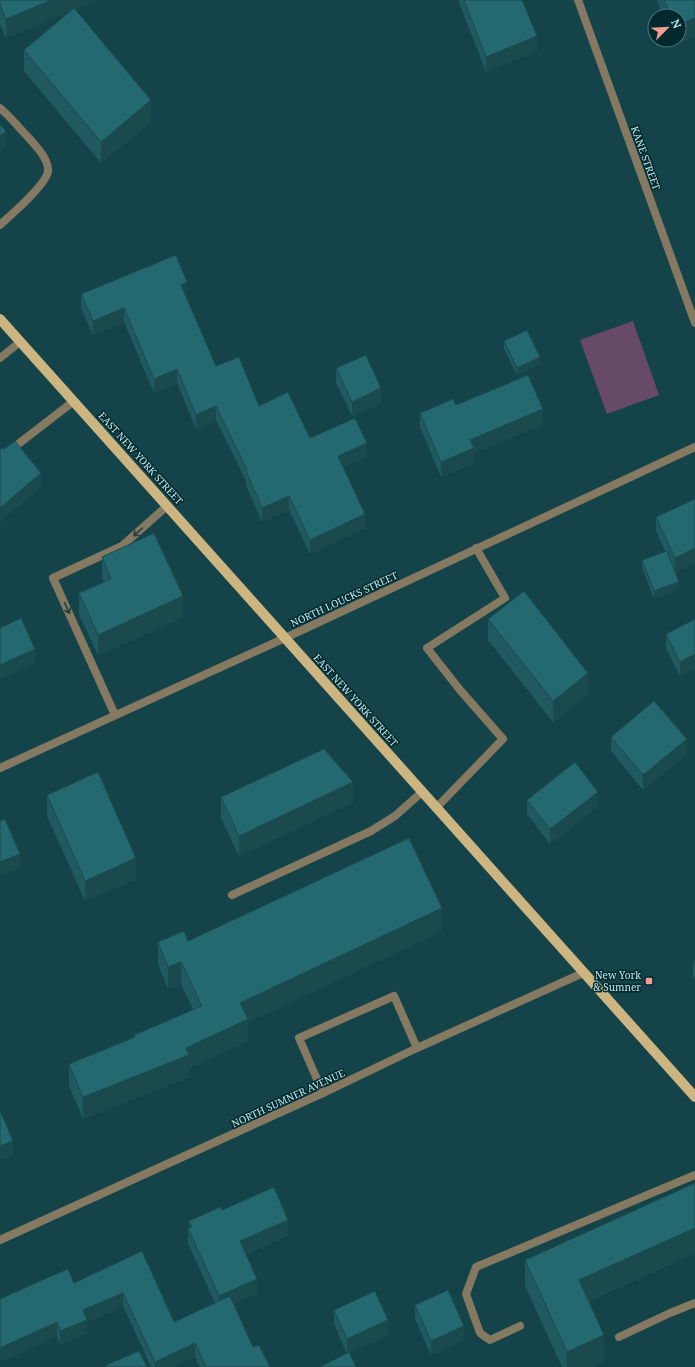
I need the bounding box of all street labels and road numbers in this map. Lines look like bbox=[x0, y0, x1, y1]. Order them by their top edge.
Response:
street label: KANE STREET bbox=[628, 124, 664, 192]
street label: EAST NEW YORK STREET bbox=[96, 409, 186, 507]
street label: NORTH LOUCKS STREET bbox=[288, 568, 400, 630]
street label: EAST NEW YORK STREET bbox=[311, 651, 401, 749]
street label: NORTH SUMNER AVENUE bbox=[229, 1066, 347, 1130]

